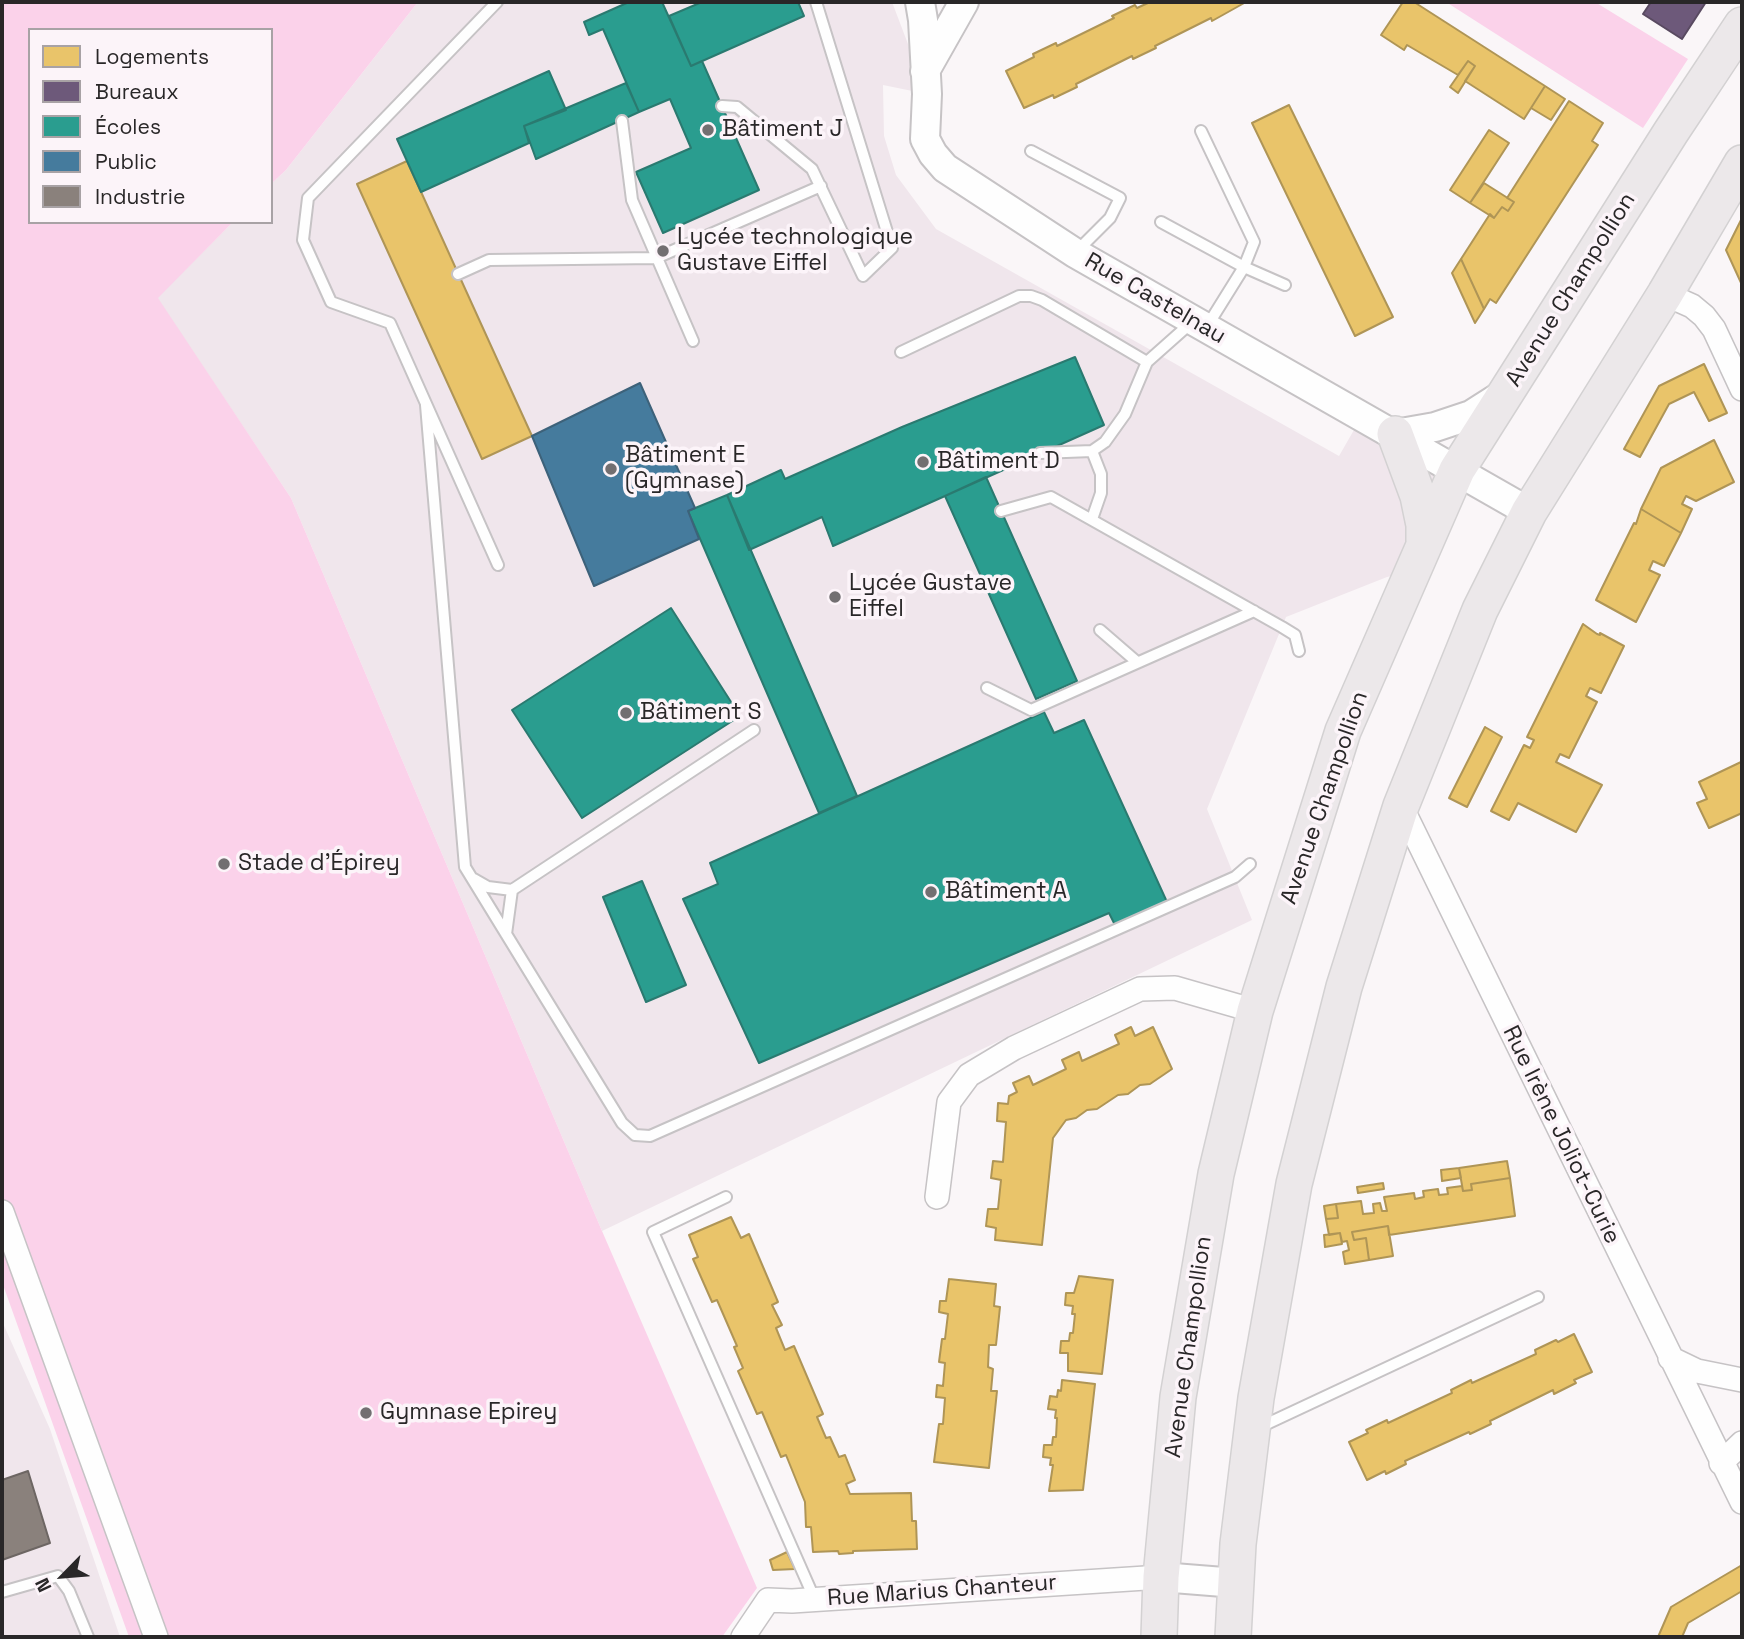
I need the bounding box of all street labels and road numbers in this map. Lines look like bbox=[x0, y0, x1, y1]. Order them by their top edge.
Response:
street label: Avenue Champollion bbox=[1500, 188, 1642, 392]
street label: Rue Castelnau bbox=[1080, 247, 1230, 351]
street label: Avenue Champollion bbox=[1276, 688, 1374, 908]
street label: Rue Irène Joliot-Curie bbox=[1496, 1022, 1626, 1248]
street label: Avenue Champollion bbox=[1160, 1235, 1218, 1459]
street label: Rue Marius Chanteur bbox=[826, 1569, 1058, 1613]

